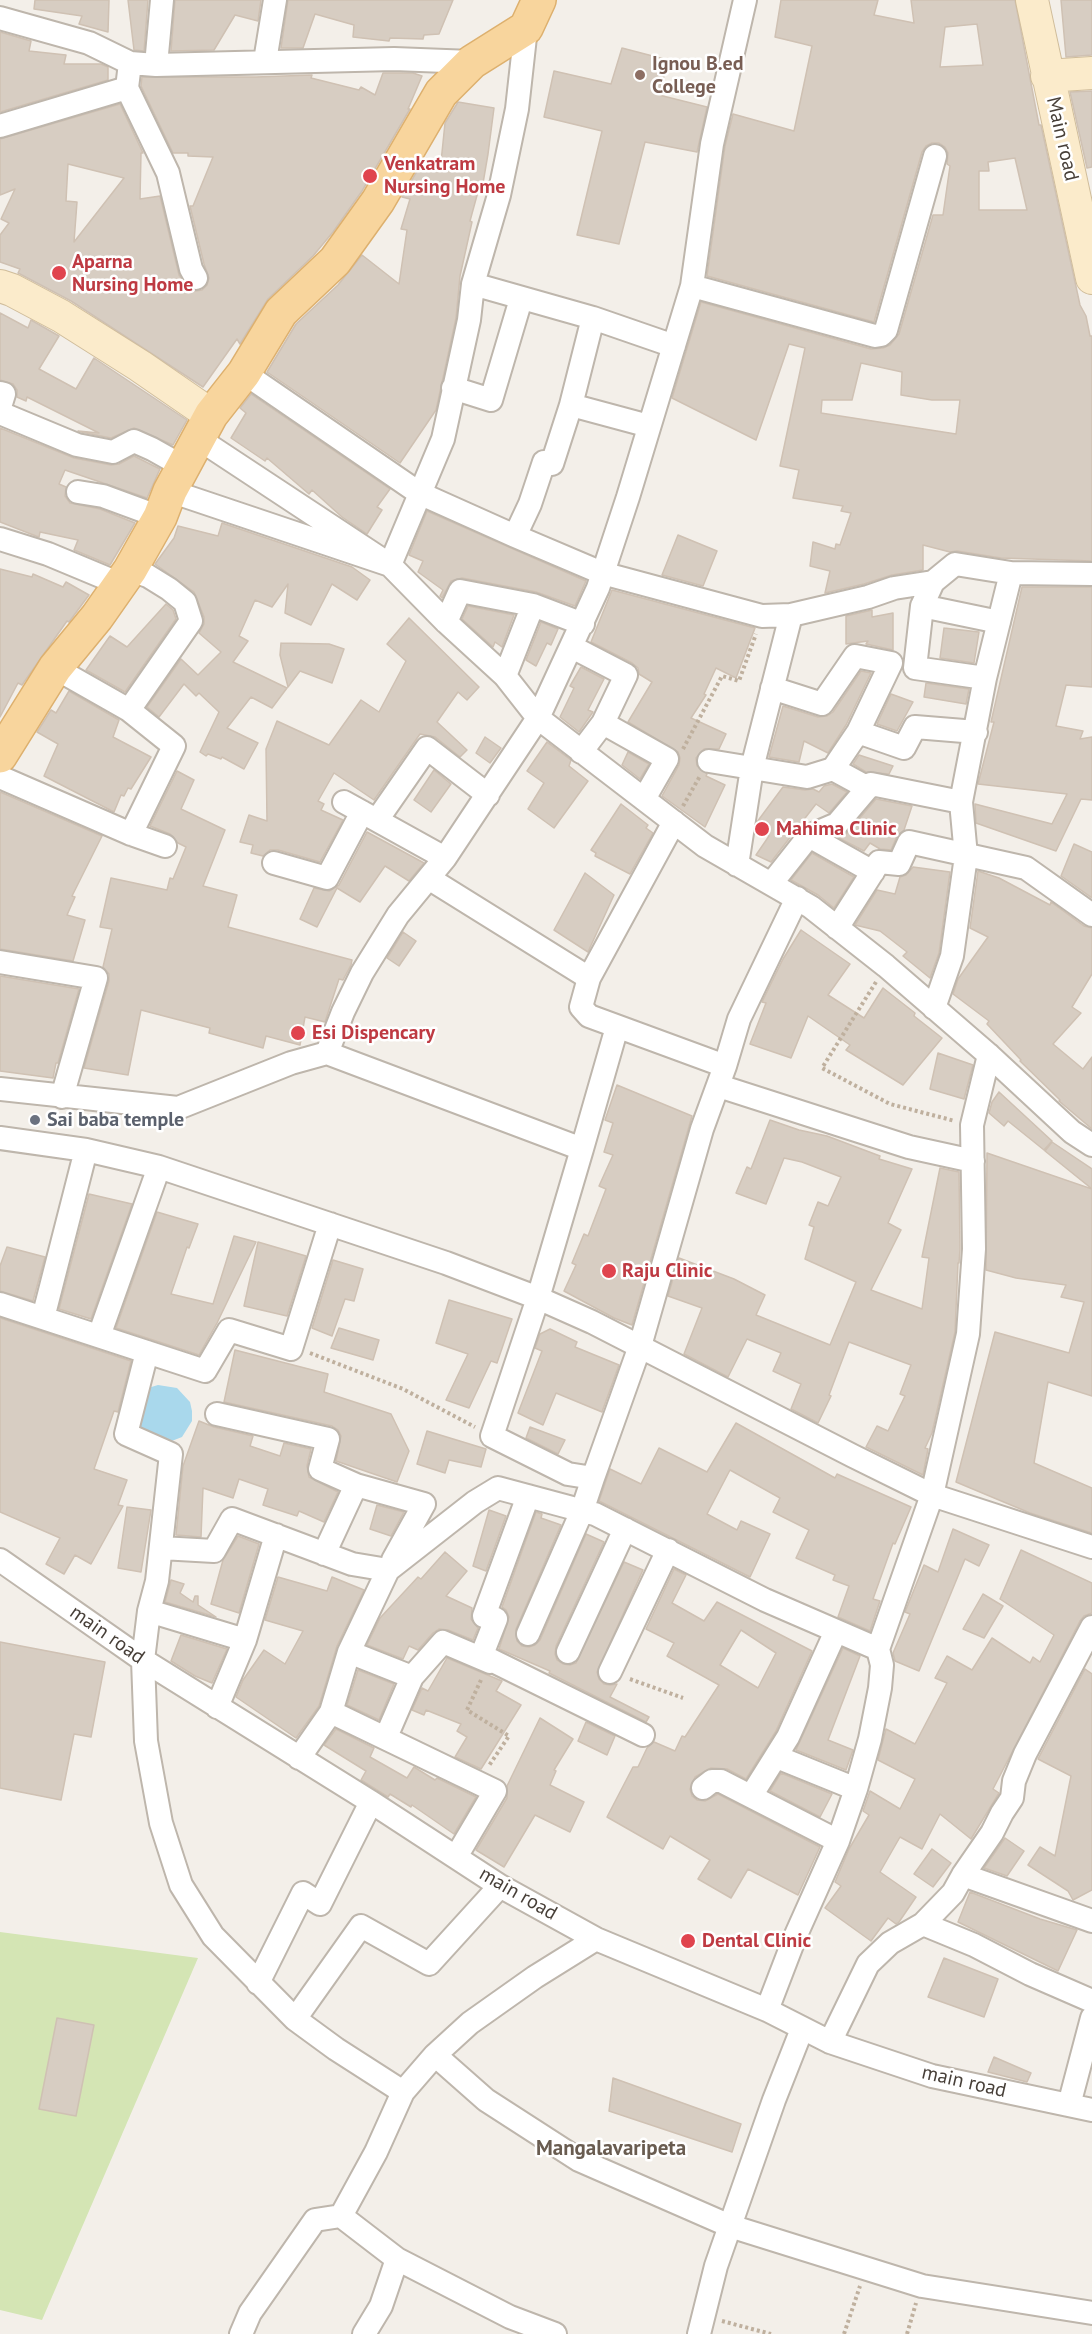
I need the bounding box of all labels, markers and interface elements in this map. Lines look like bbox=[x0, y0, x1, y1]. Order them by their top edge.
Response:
place label: Ignou B.ed College bbox=[652, 52, 744, 99]
marker: Ignou B.ed College bbox=[633, 68, 647, 82]
street label: Main road bbox=[1041, 95, 1083, 183]
place label: Venkatram Nursing Home bbox=[384, 152, 505, 199]
marker: Venkatram Nursing Home bbox=[361, 167, 379, 185]
place label: Aparna Nursing Home bbox=[72, 250, 193, 297]
marker: Aparna Nursing Home bbox=[50, 264, 68, 282]
place label: Mahima Clinic bbox=[776, 817, 897, 841]
marker: Mahima Clinic bbox=[753, 820, 771, 838]
place label: Esi Dispencary bbox=[312, 1021, 435, 1045]
marker: Esi Dispencary bbox=[289, 1024, 307, 1042]
place label: Sai baba temple bbox=[47, 1108, 184, 1132]
marker: Sai baba temple bbox=[28, 1113, 42, 1127]
place label: Raju Clinic bbox=[622, 1259, 713, 1283]
marker: Raju Clinic bbox=[600, 1262, 618, 1280]
street label: main road bbox=[65, 1601, 149, 1669]
street label: main road bbox=[475, 1862, 561, 1926]
place label: Dental Clinic bbox=[702, 1929, 811, 1953]
marker: Dental Clinic bbox=[679, 1932, 697, 1950]
street label: main road bbox=[919, 2061, 1009, 2103]
district label: Mangalavaripeta bbox=[536, 2136, 686, 2162]

